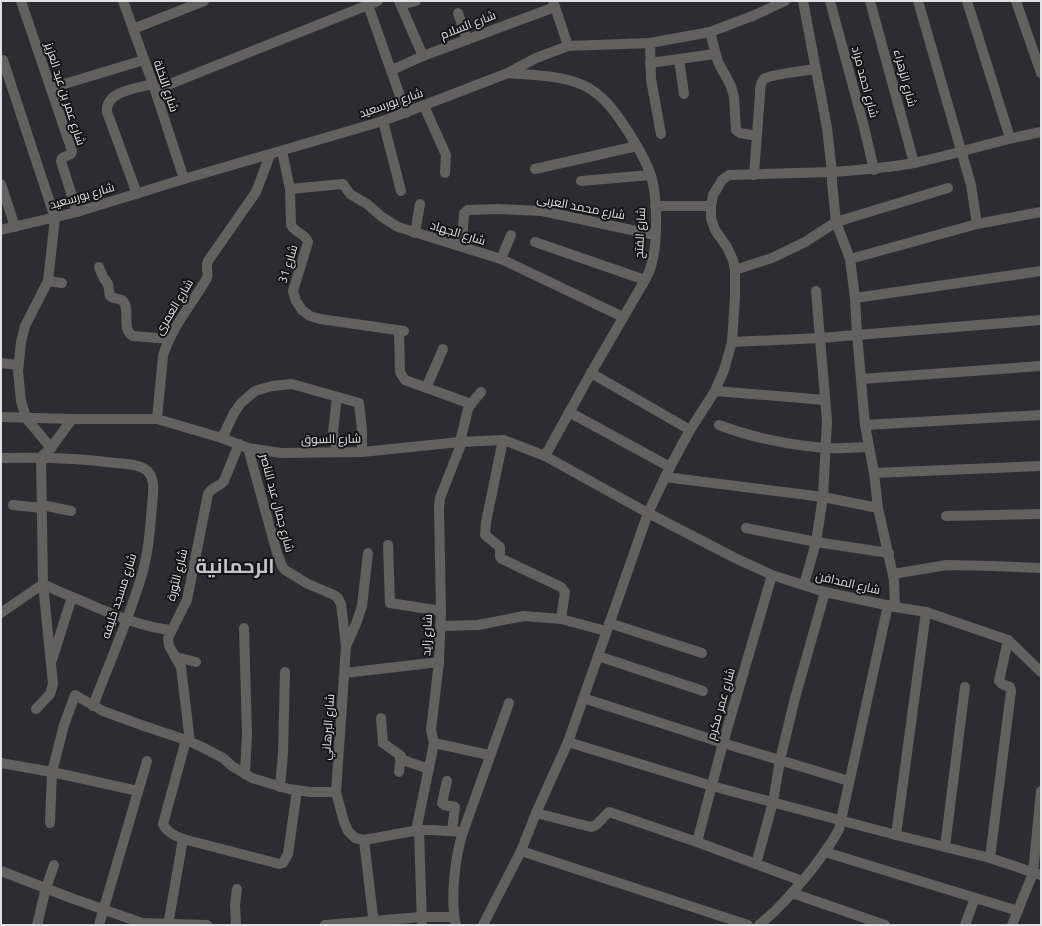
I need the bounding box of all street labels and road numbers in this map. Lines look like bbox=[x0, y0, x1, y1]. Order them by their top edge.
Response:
street label: شارع السلام bbox=[438, 8, 498, 43]
street label: شارع عمر بن عبد العزيز bbox=[41, 40, 88, 148]
street label: شارع احمد مراد bbox=[848, 45, 881, 120]
street label: شارع الزهراء bbox=[890, 48, 919, 109]
street label: شارع النخلة bbox=[150, 58, 181, 114]
street label: شارع بورسعيد bbox=[357, 85, 425, 121]
street label: شارع بورسعيد bbox=[48, 180, 116, 213]
street label: شارع محمد العربى bbox=[535, 192, 626, 223]
street label: شارع الفتح bbox=[632, 207, 649, 259]
street label: شارع الجهاد bbox=[428, 218, 487, 249]
street label: شارع 31 bbox=[276, 243, 301, 285]
street label: شارع العمرى bbox=[152, 277, 197, 338]
street label: شارع السوق bbox=[301, 431, 361, 448]
street label: شارع جمال عبد الناصر bbox=[256, 451, 297, 554]
street label: شارع الثورة bbox=[164, 547, 191, 603]
street label: شارع مسجد خليفه bbox=[99, 551, 140, 641]
street label: شارع المدافن bbox=[814, 569, 882, 598]
street label: شارع زايد bbox=[419, 614, 436, 656]
street label: شارع عمر مكرم bbox=[704, 666, 739, 742]
street label: شارع البرهاني bbox=[319, 693, 340, 761]

